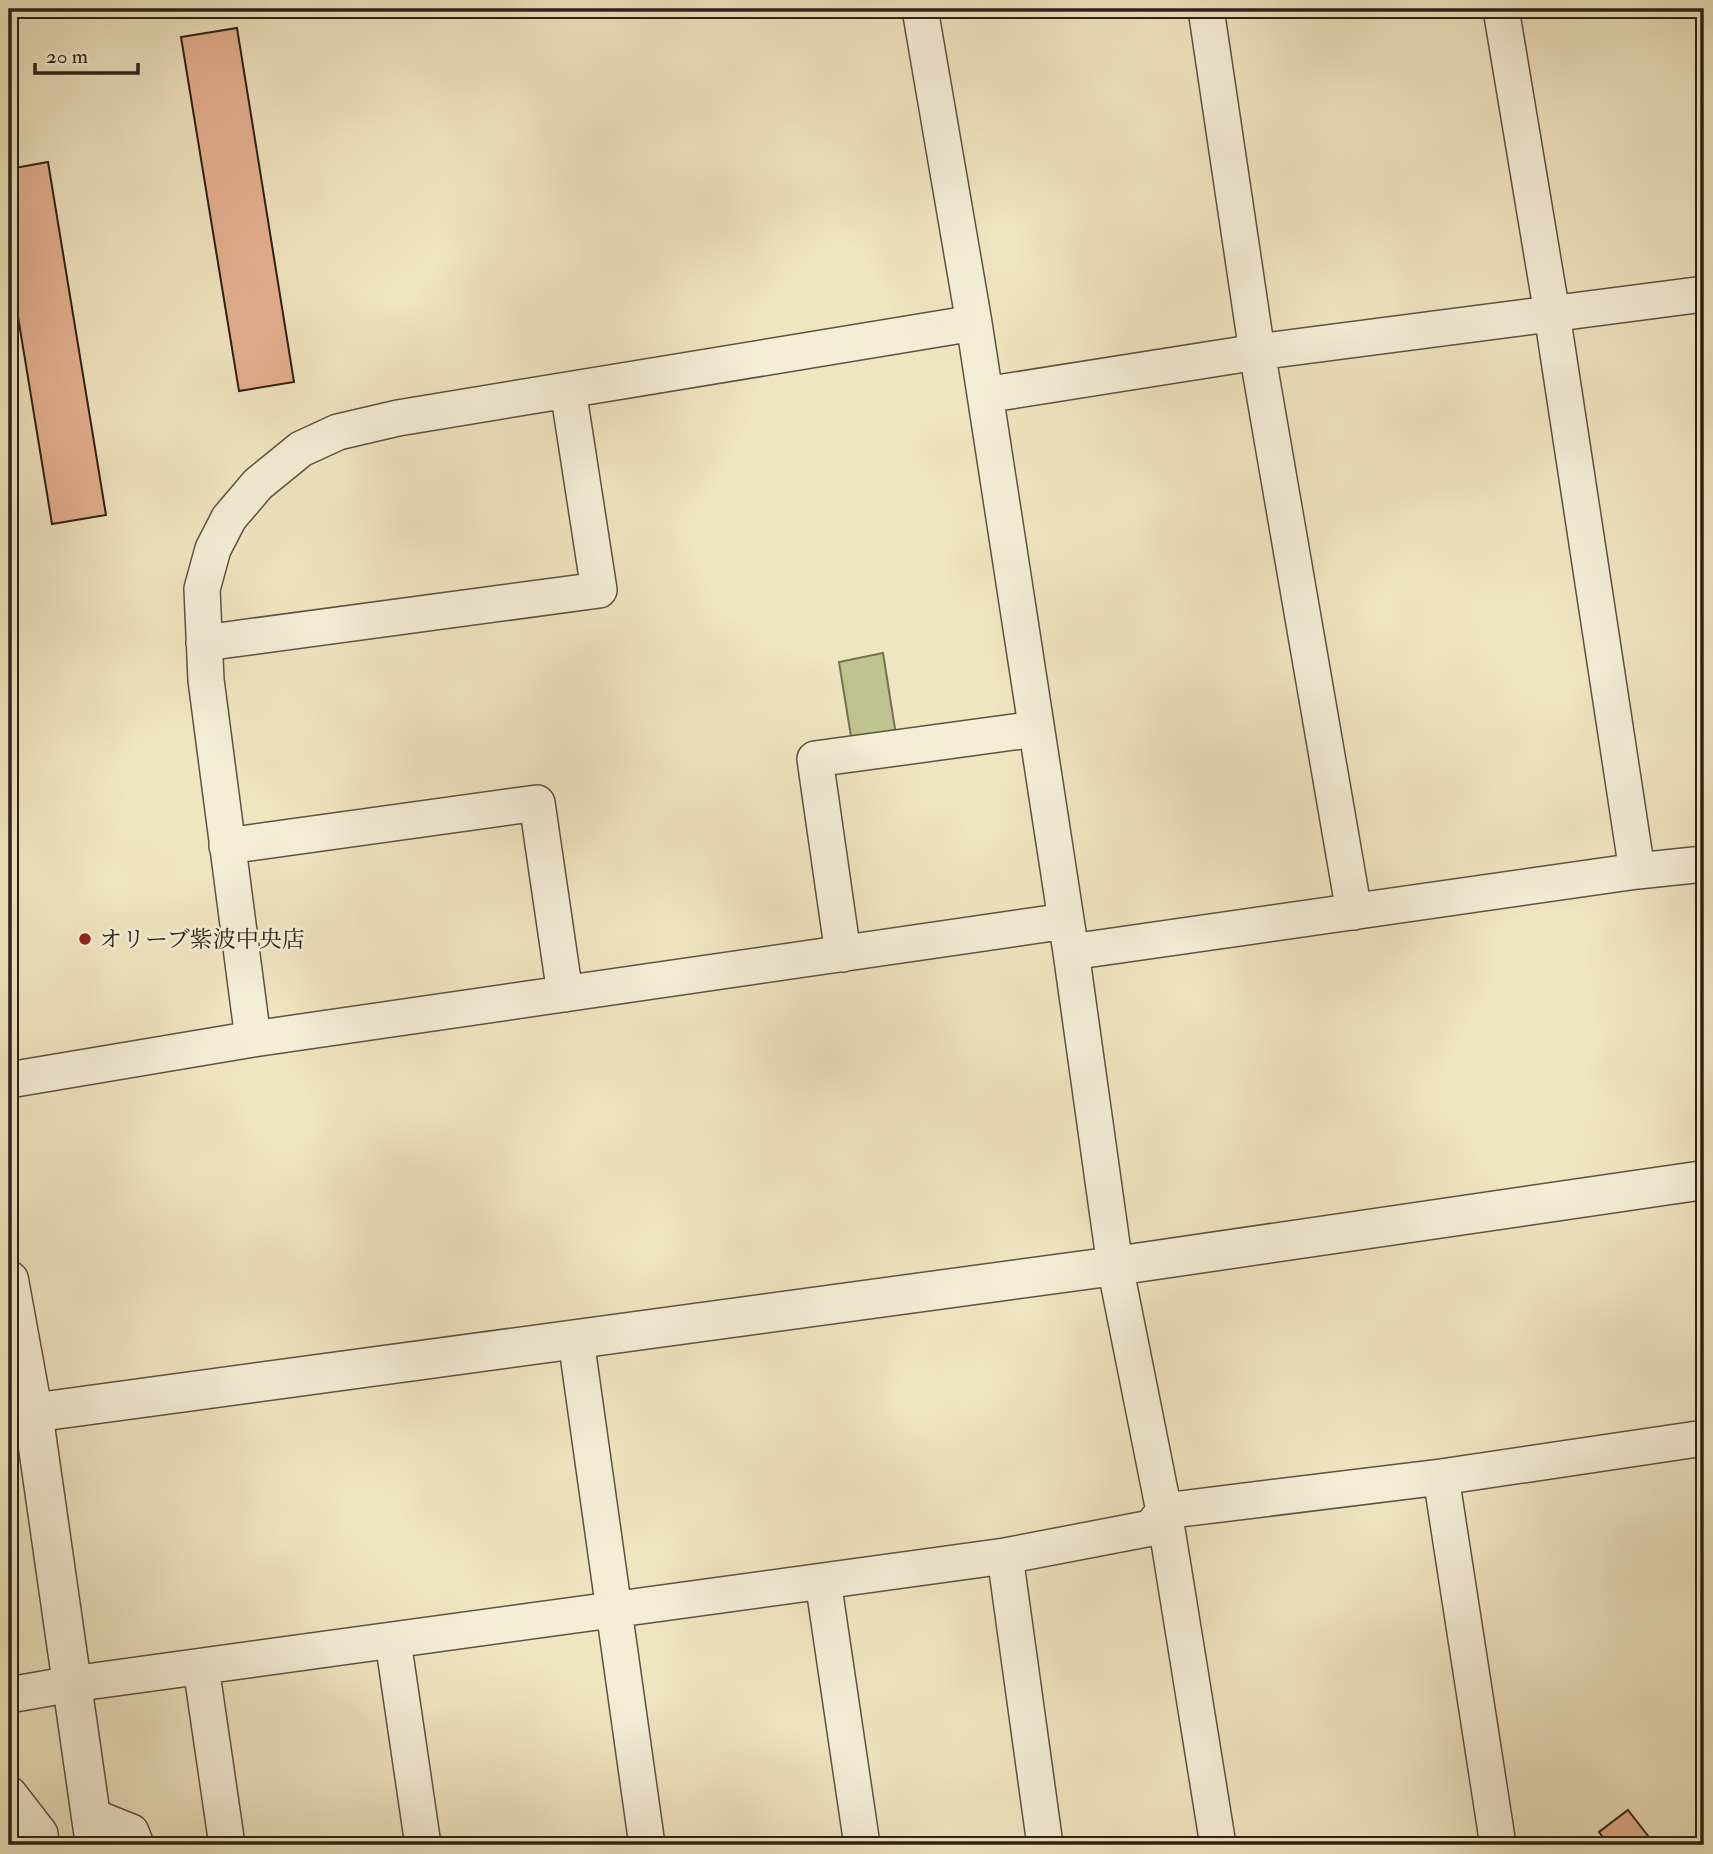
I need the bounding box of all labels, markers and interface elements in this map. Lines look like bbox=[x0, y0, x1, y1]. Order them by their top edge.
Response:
scale bar bbox=[35, 32, 138, 76]
text: 20 m bbox=[46, 43, 88, 70]
place label: オリーブ紫波中央店 bbox=[99, 925, 305, 954]
marker: オリーブ紫波中央店 bbox=[77, 931, 93, 947]

